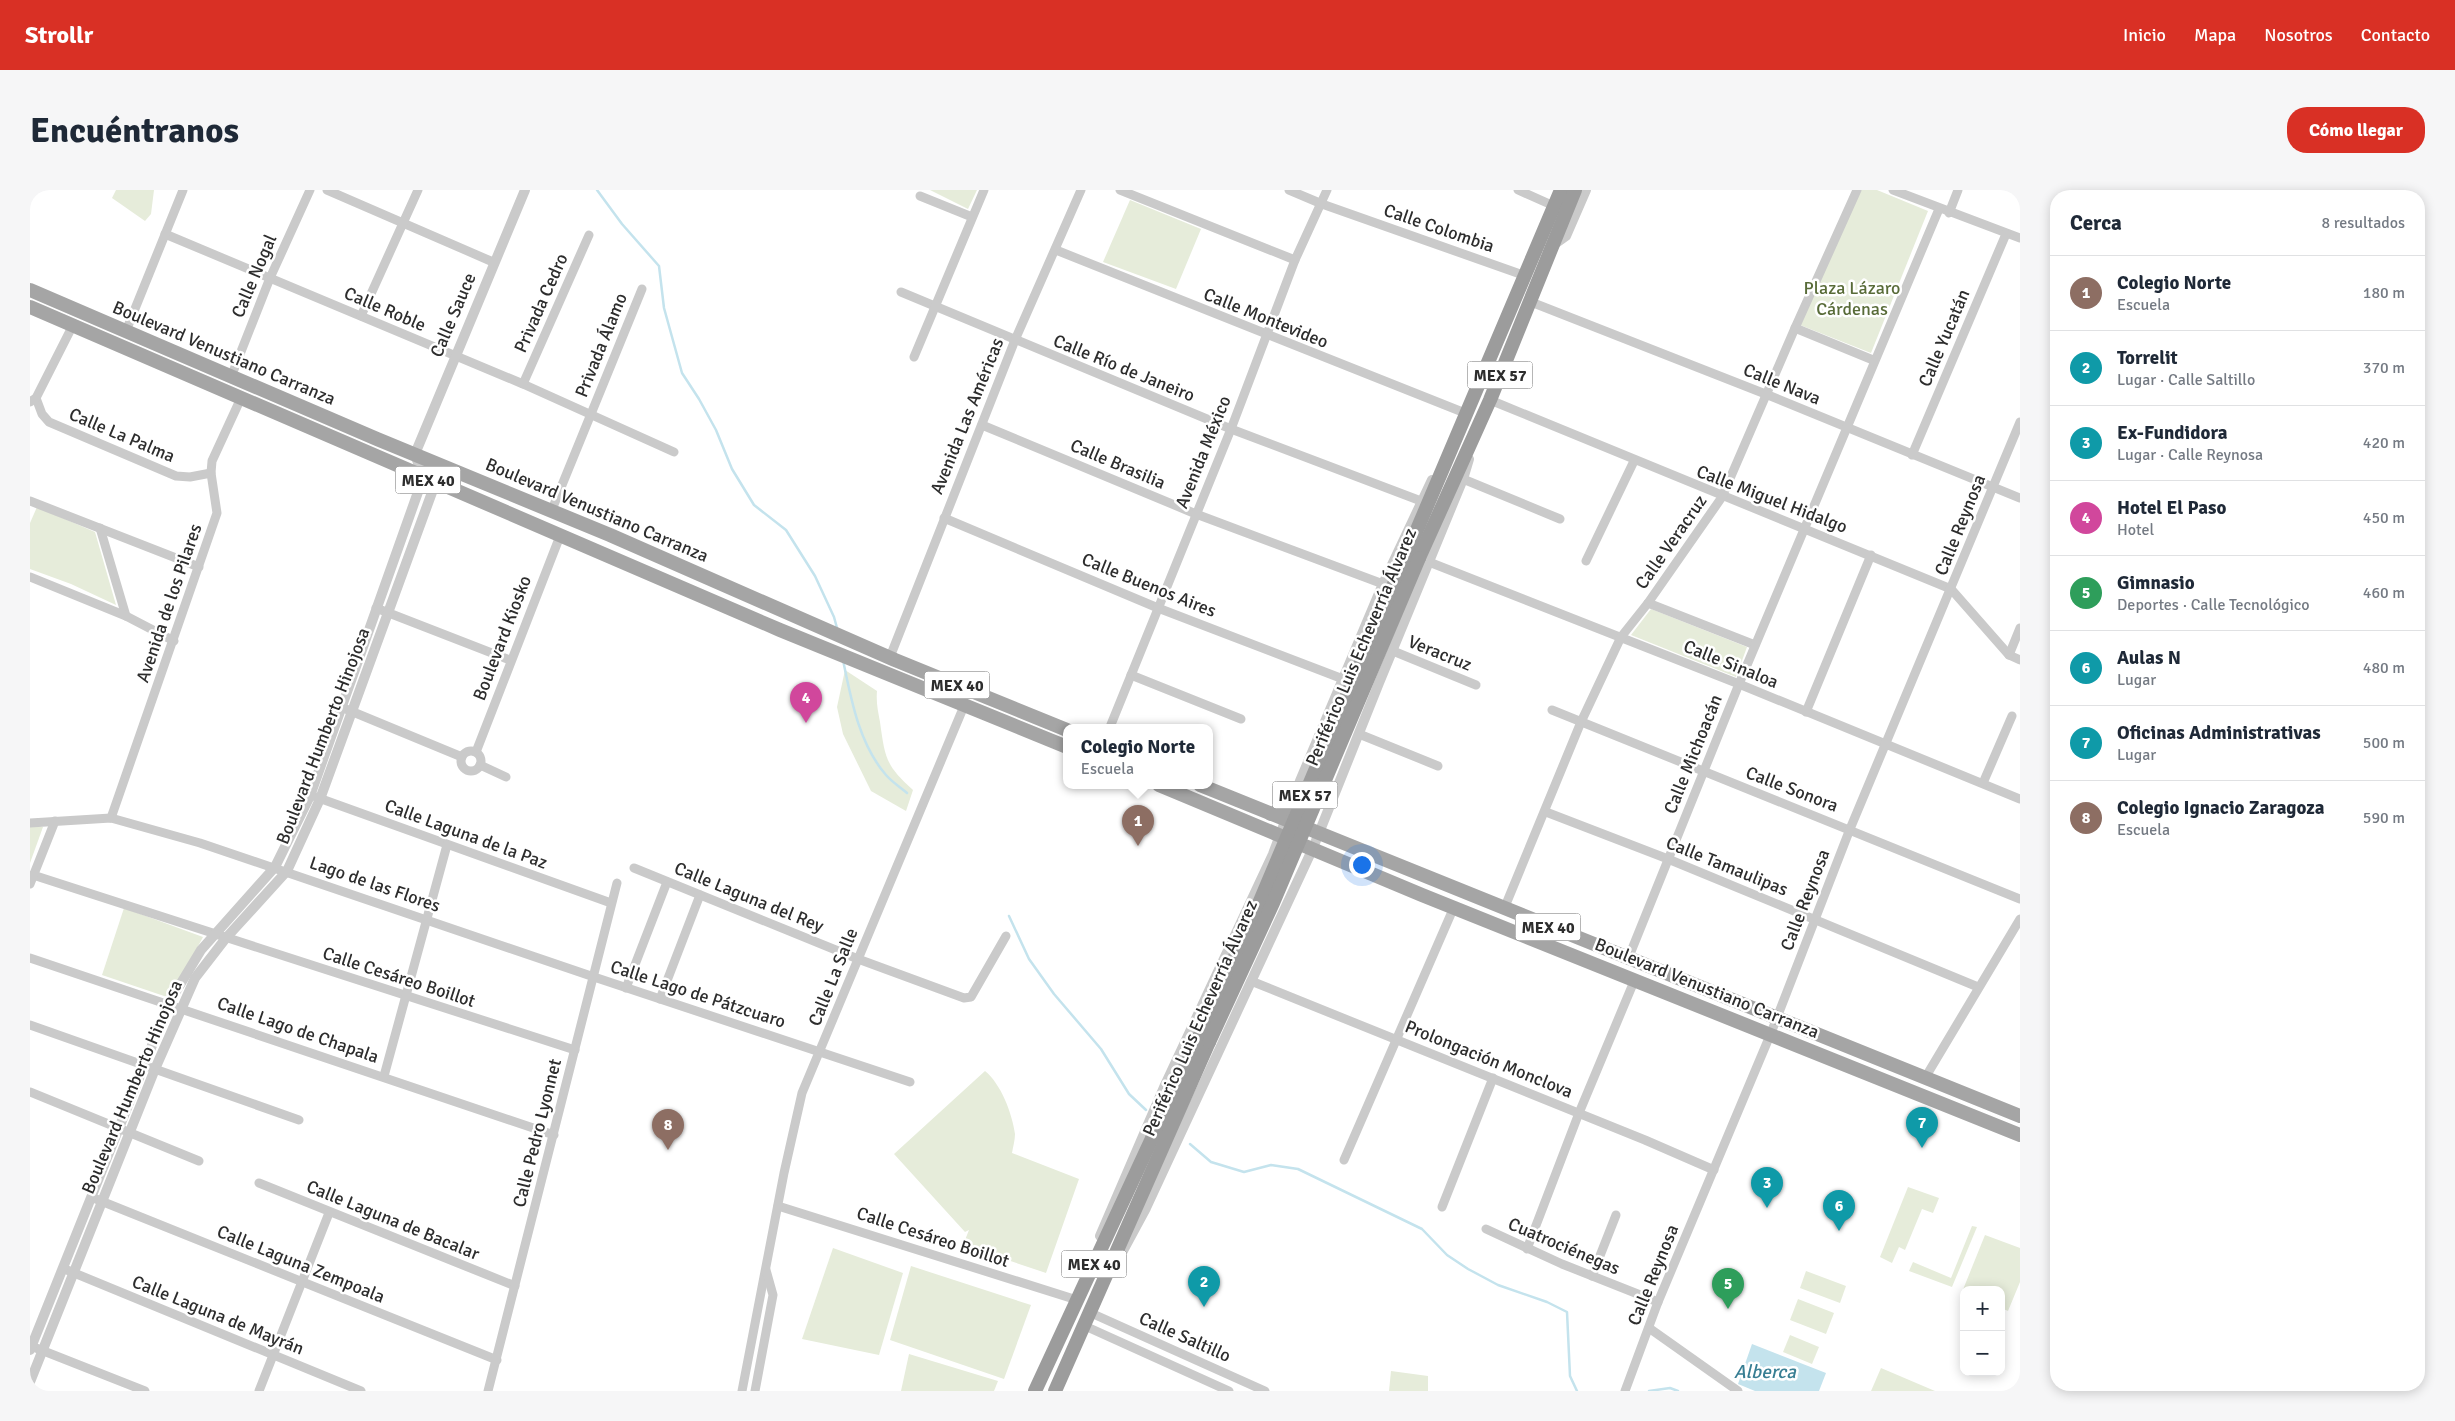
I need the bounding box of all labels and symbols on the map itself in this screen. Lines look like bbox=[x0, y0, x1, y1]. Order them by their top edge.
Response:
street label: Calle Colombia bbox=[1381, 199, 1497, 257]
street label: Calle Nogal bbox=[227, 231, 281, 321]
street label: Privada Cedro bbox=[509, 250, 573, 356]
street label: Calle Sauce bbox=[425, 270, 481, 360]
park label: Plaza Lázaro Cárdenas bbox=[1804, 277, 1900, 320]
street label: Calle Roble bbox=[341, 282, 429, 336]
street label: Calle Montevideo bbox=[1200, 283, 1332, 353]
street label: Calle Yucatán bbox=[1914, 286, 1974, 390]
street label: Privada Álamo bbox=[570, 290, 632, 400]
street label: Boulevard Venustiano Carranza bbox=[109, 296, 339, 410]
street label: Calle Río de Janeiro bbox=[1050, 330, 1198, 406]
street label: Avenida Las Américas bbox=[926, 334, 1008, 497]
street label: Calle Nava bbox=[1740, 359, 1824, 409]
road number: MEX 57 bbox=[1468, 362, 1532, 388]
street label: Avenida México bbox=[1170, 392, 1236, 512]
street label: Calle La Palma bbox=[66, 403, 178, 467]
street label: Calle Brasilia bbox=[1067, 434, 1169, 494]
street label: Boulevard Venustiano Carranza bbox=[482, 453, 712, 567]
street label: Calle Miguel Hidalgo bbox=[1693, 460, 1851, 538]
road number: MEX 40 bbox=[396, 466, 460, 494]
street label: Calle Reynosa bbox=[1930, 471, 1990, 579]
street label: Calle Veracruz bbox=[1630, 491, 1712, 593]
street label: Avenida de los Pilares bbox=[131, 521, 207, 685]
street label: Periférico Luis Echeverría Álvarez bbox=[1301, 525, 1421, 769]
street label: Calle Buenos Aires bbox=[1079, 548, 1219, 622]
street label: Boulevard Kiosko bbox=[468, 572, 536, 704]
street label: Boulevard Humberto Hinojosa bbox=[271, 625, 375, 847]
street label: Veracruz bbox=[1405, 630, 1475, 676]
street label: Calle Sinaloa bbox=[1680, 635, 1782, 693]
road number: MEX 40 bbox=[924, 672, 990, 698]
pin: 4 bbox=[790, 682, 822, 723]
street label: Calle Michoacán bbox=[1659, 691, 1727, 817]
street label: Calle Sonora bbox=[1743, 761, 1841, 817]
road number: MEX 57 bbox=[1272, 782, 1338, 808]
street label: Calle Laguna de la Paz bbox=[382, 794, 550, 874]
pin: 1 bbox=[1122, 805, 1154, 846]
street label: Calle Tamaulipas bbox=[1663, 832, 1791, 901]
street label: Calle Reynosa bbox=[1776, 846, 1834, 954]
street label: Lago de las Flores bbox=[307, 851, 443, 917]
your location bbox=[1349, 852, 1375, 878]
street label: Calle Laguna del Rey bbox=[671, 857, 827, 937]
street label: Periférico Luis Echeverría Álvarez bbox=[1138, 896, 1262, 1140]
road number: MEX 40 bbox=[1516, 914, 1580, 940]
street label: Calle La Salle bbox=[803, 925, 863, 1029]
street label: Boulevard Venustiano Carranza bbox=[1592, 933, 1822, 1043]
street label: Calle Cesáreo Boillot bbox=[320, 942, 478, 1012]
street label: Calle Lago de Pátzcuaro bbox=[608, 955, 788, 1033]
street label: Boulevard Humberto Hinojosa bbox=[77, 977, 187, 1197]
street label: Calle Lago de Chapala bbox=[214, 992, 382, 1068]
street label: Prolongación Monclova bbox=[1402, 1015, 1576, 1103]
street label: Calle Pedro Lyonnet bbox=[508, 1057, 566, 1209]
pin: 7 bbox=[1906, 1107, 1938, 1148]
pin: 8 bbox=[652, 1109, 684, 1150]
pin: 3 bbox=[1751, 1167, 1783, 1208]
street label: Calle Laguna de Bacalar bbox=[303, 1175, 483, 1265]
pin: 6 bbox=[1823, 1190, 1855, 1231]
street label: Calle Cesáreo Boillot bbox=[854, 1202, 1012, 1272]
street label: Cuatrociénegas bbox=[1505, 1213, 1623, 1279]
street label: Calle Laguna Zempoala bbox=[214, 1220, 388, 1308]
street label: Calle Reynosa bbox=[1623, 1221, 1683, 1329]
road number: MEX 40 bbox=[1062, 1250, 1126, 1278]
pin: 2 bbox=[1188, 1266, 1220, 1307]
pin: 5 bbox=[1712, 1268, 1744, 1309]
street label: Calle Laguna de Mayrán bbox=[129, 1270, 307, 1360]
street label: Calle Saltillo bbox=[1136, 1307, 1234, 1367]
water label: Alberca bbox=[1734, 1360, 1797, 1384]

